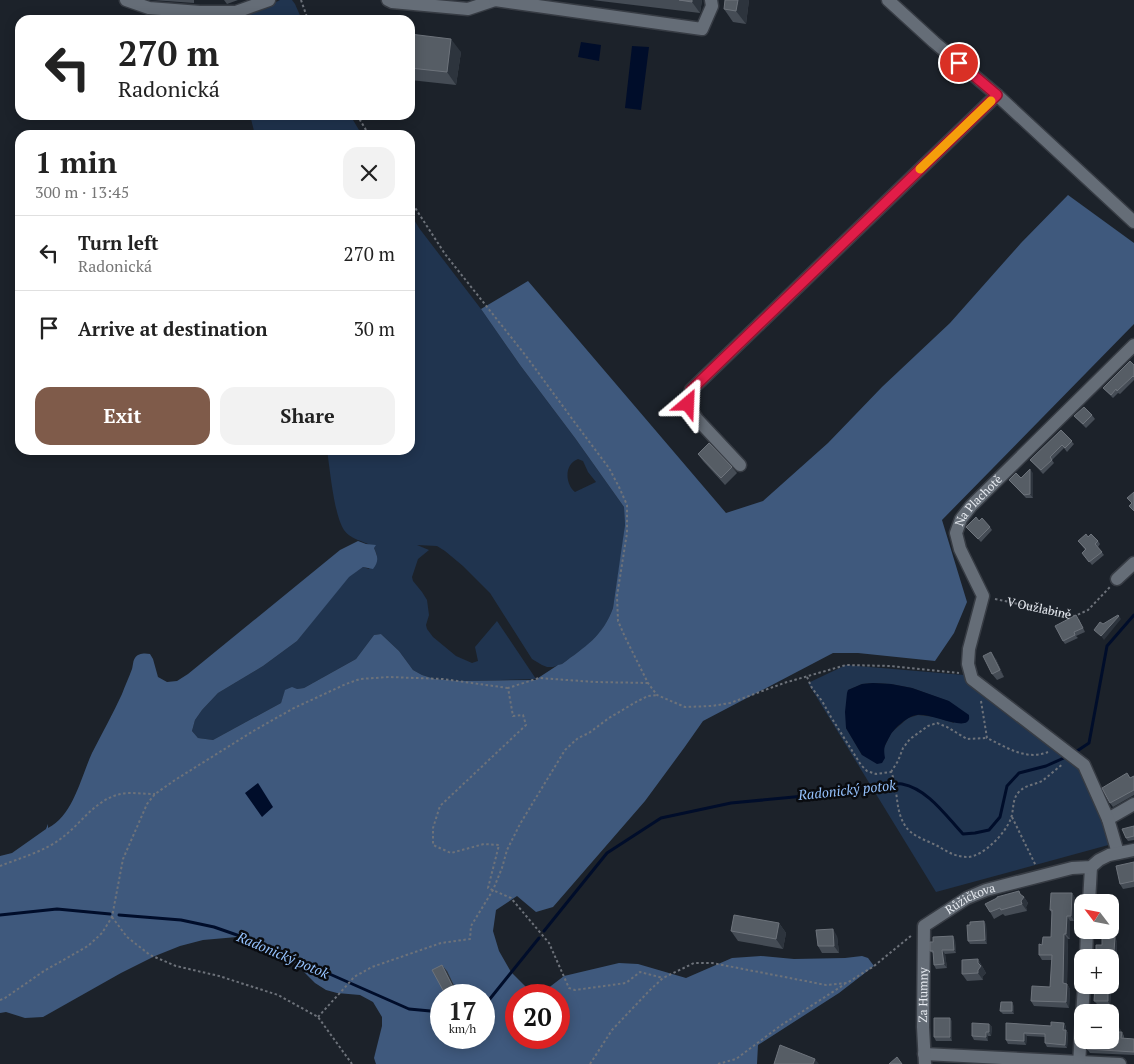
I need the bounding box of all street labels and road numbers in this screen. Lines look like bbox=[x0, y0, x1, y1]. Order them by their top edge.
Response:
street label: Na Plachotě bbox=[951, 472, 1005, 528]
street label: V Oužlabině bbox=[1006, 594, 1073, 622]
street label: Růžičkova bbox=[942, 880, 997, 917]
street label: Za Humny bbox=[915, 966, 931, 1023]

